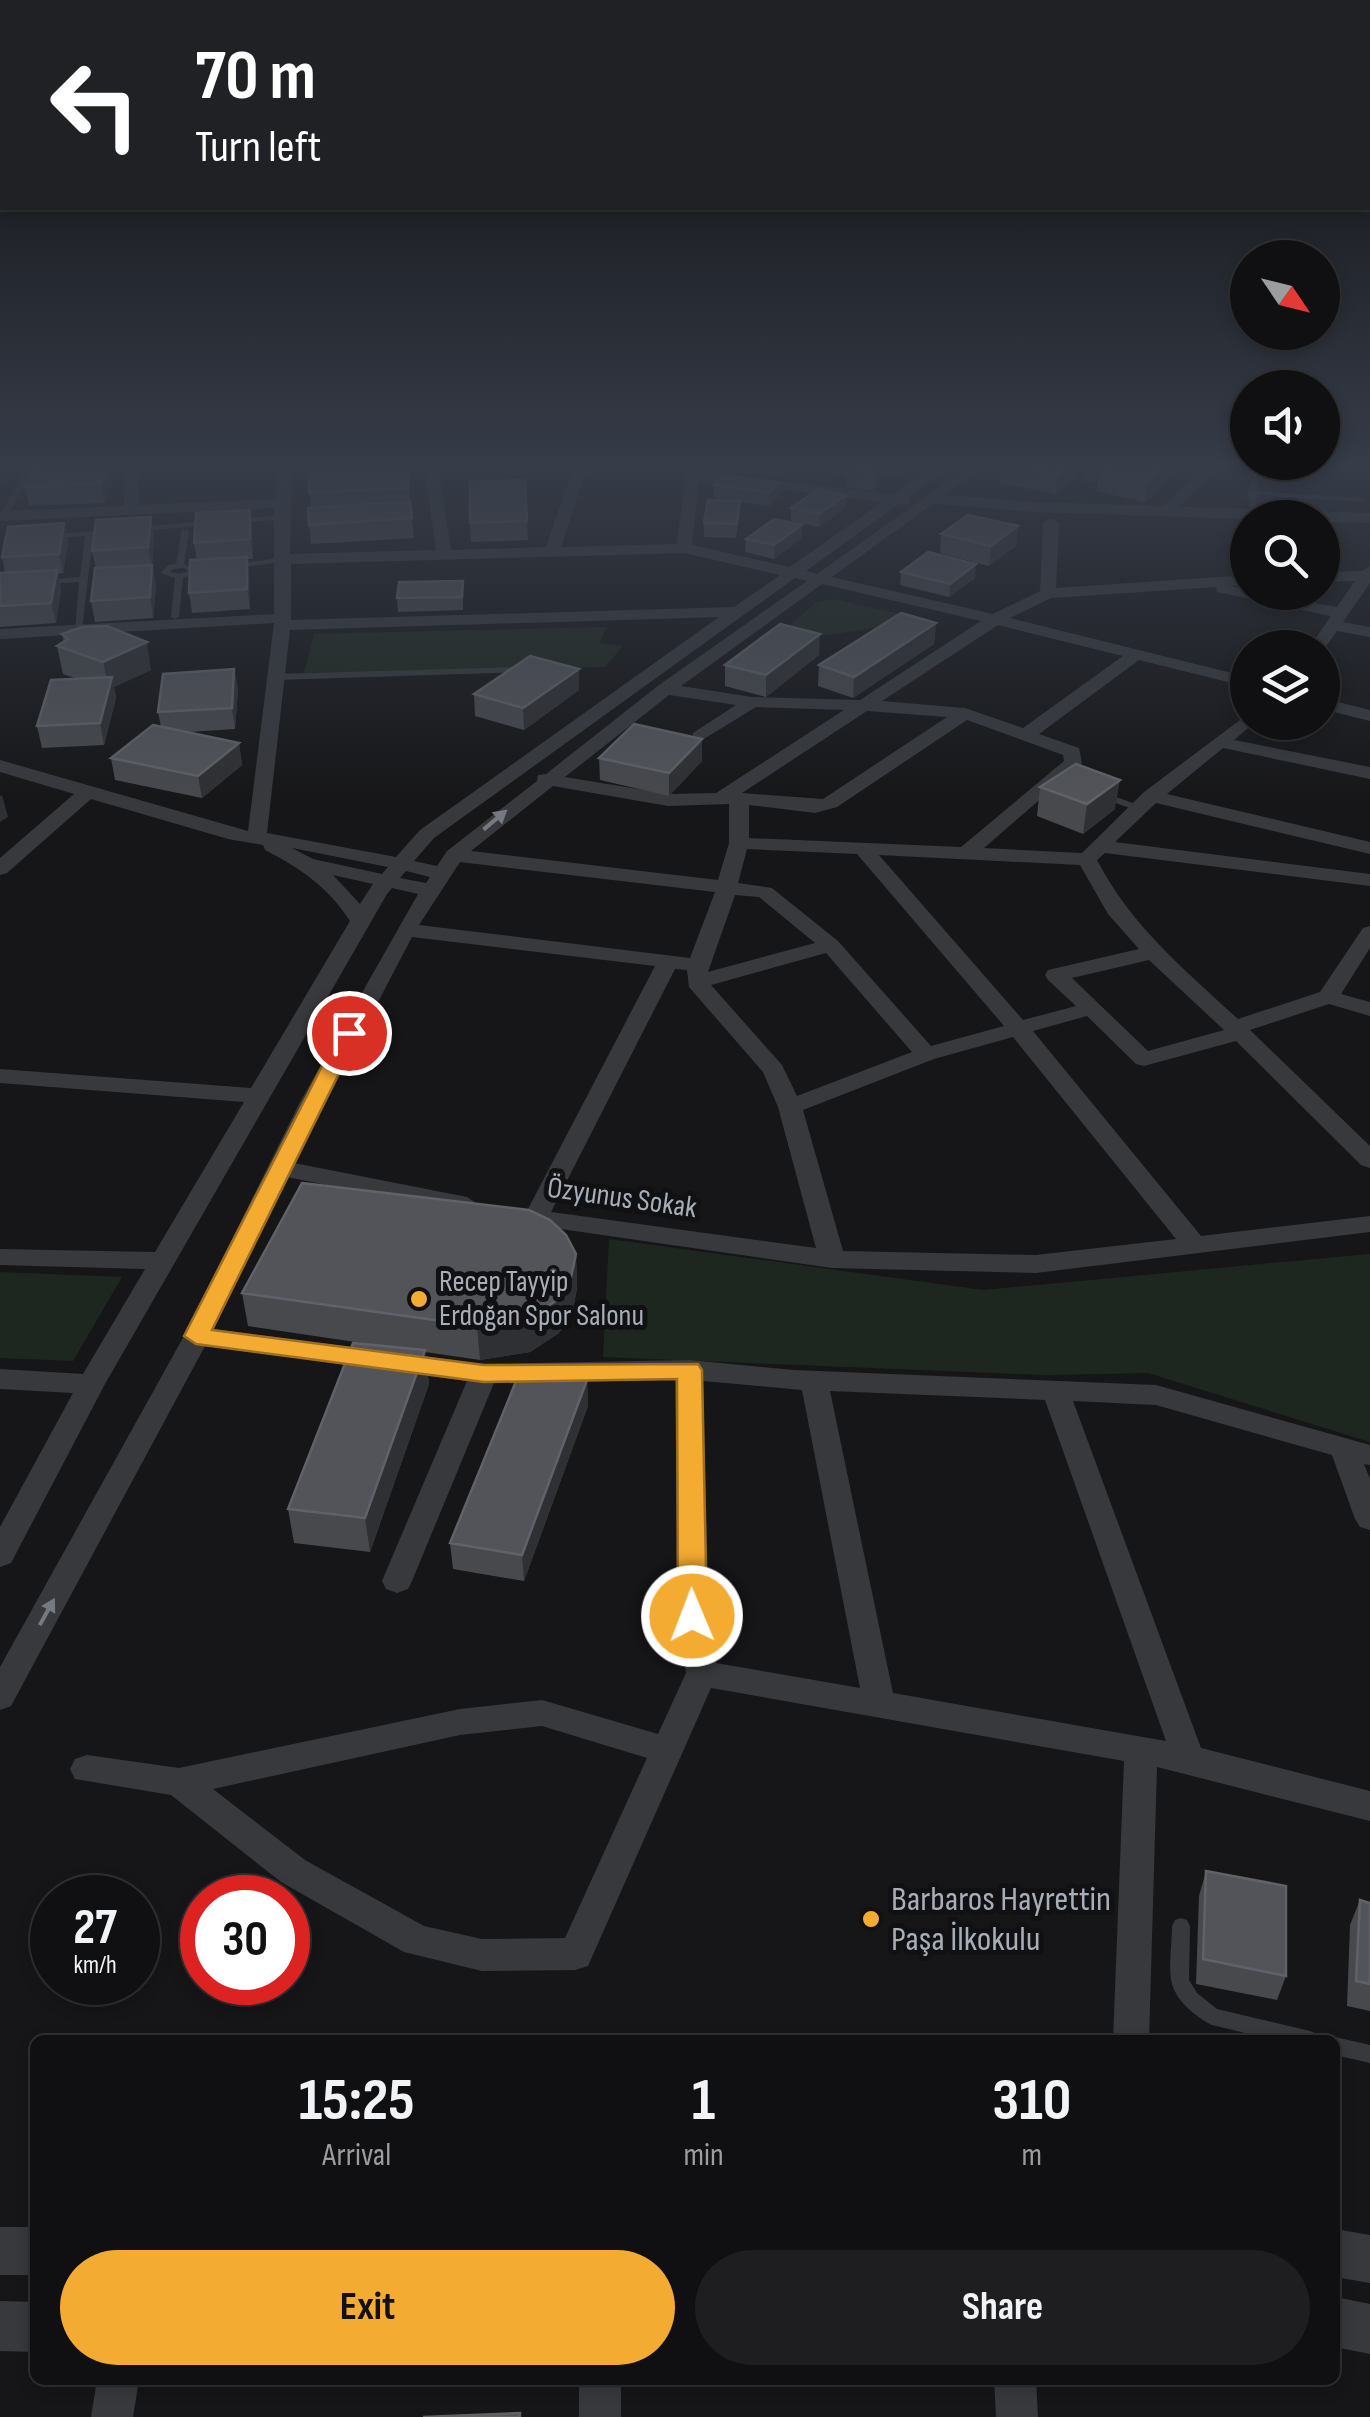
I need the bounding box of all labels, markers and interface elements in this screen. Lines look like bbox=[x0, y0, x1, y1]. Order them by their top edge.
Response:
text: 70 m bbox=[195, 35, 316, 119]
icon: left bbox=[30, 40, 160, 170]
text: Turn left bbox=[195, 120, 321, 175]
north arrow bbox=[1230, 240, 1340, 350]
map controls bbox=[1230, 240, 1340, 740]
button: sound bbox=[1230, 370, 1340, 480]
button: search bbox=[1230, 500, 1340, 610]
button: layers bbox=[1230, 630, 1340, 740]
one-way arrow bbox=[483, 810, 508, 831]
pin bbox=[307, 991, 392, 1076]
icon: arrive bbox=[322, 1006, 377, 1061]
street label: Özyunus Sokak bbox=[545, 1170, 700, 1226]
place label: Recep Tayyip Erdoğan Spor Salonu bbox=[439, 1264, 644, 1334]
marker: Recep Tayyip Erdoğan Spor Salonu bbox=[408, 1288, 430, 1310]
position arrow bbox=[640, 1564, 744, 1668]
one-way arrow bbox=[38, 1597, 55, 1626]
speed limit sign: 30 bbox=[180, 1875, 310, 2005]
place label: Barbaros Hayrettin Paşa İlkokulu bbox=[891, 1878, 1111, 1961]
text: 27 bbox=[73, 1898, 117, 1958]
marker: Barbaros Hayrettin Paşa İlkokulu bbox=[860, 1908, 882, 1930]
text: km/h bbox=[73, 1950, 117, 1981]
text: 15:25 bbox=[299, 2065, 415, 2137]
text: 1 bbox=[692, 2065, 715, 2137]
text: 310 bbox=[992, 2065, 1071, 2137]
text: Arrival bbox=[322, 2136, 391, 2175]
text: min bbox=[683, 2136, 724, 2175]
text: m bbox=[1022, 2136, 1042, 2175]
button: Exit bbox=[60, 2250, 675, 2365]
button: Share bbox=[695, 2250, 1310, 2365]

